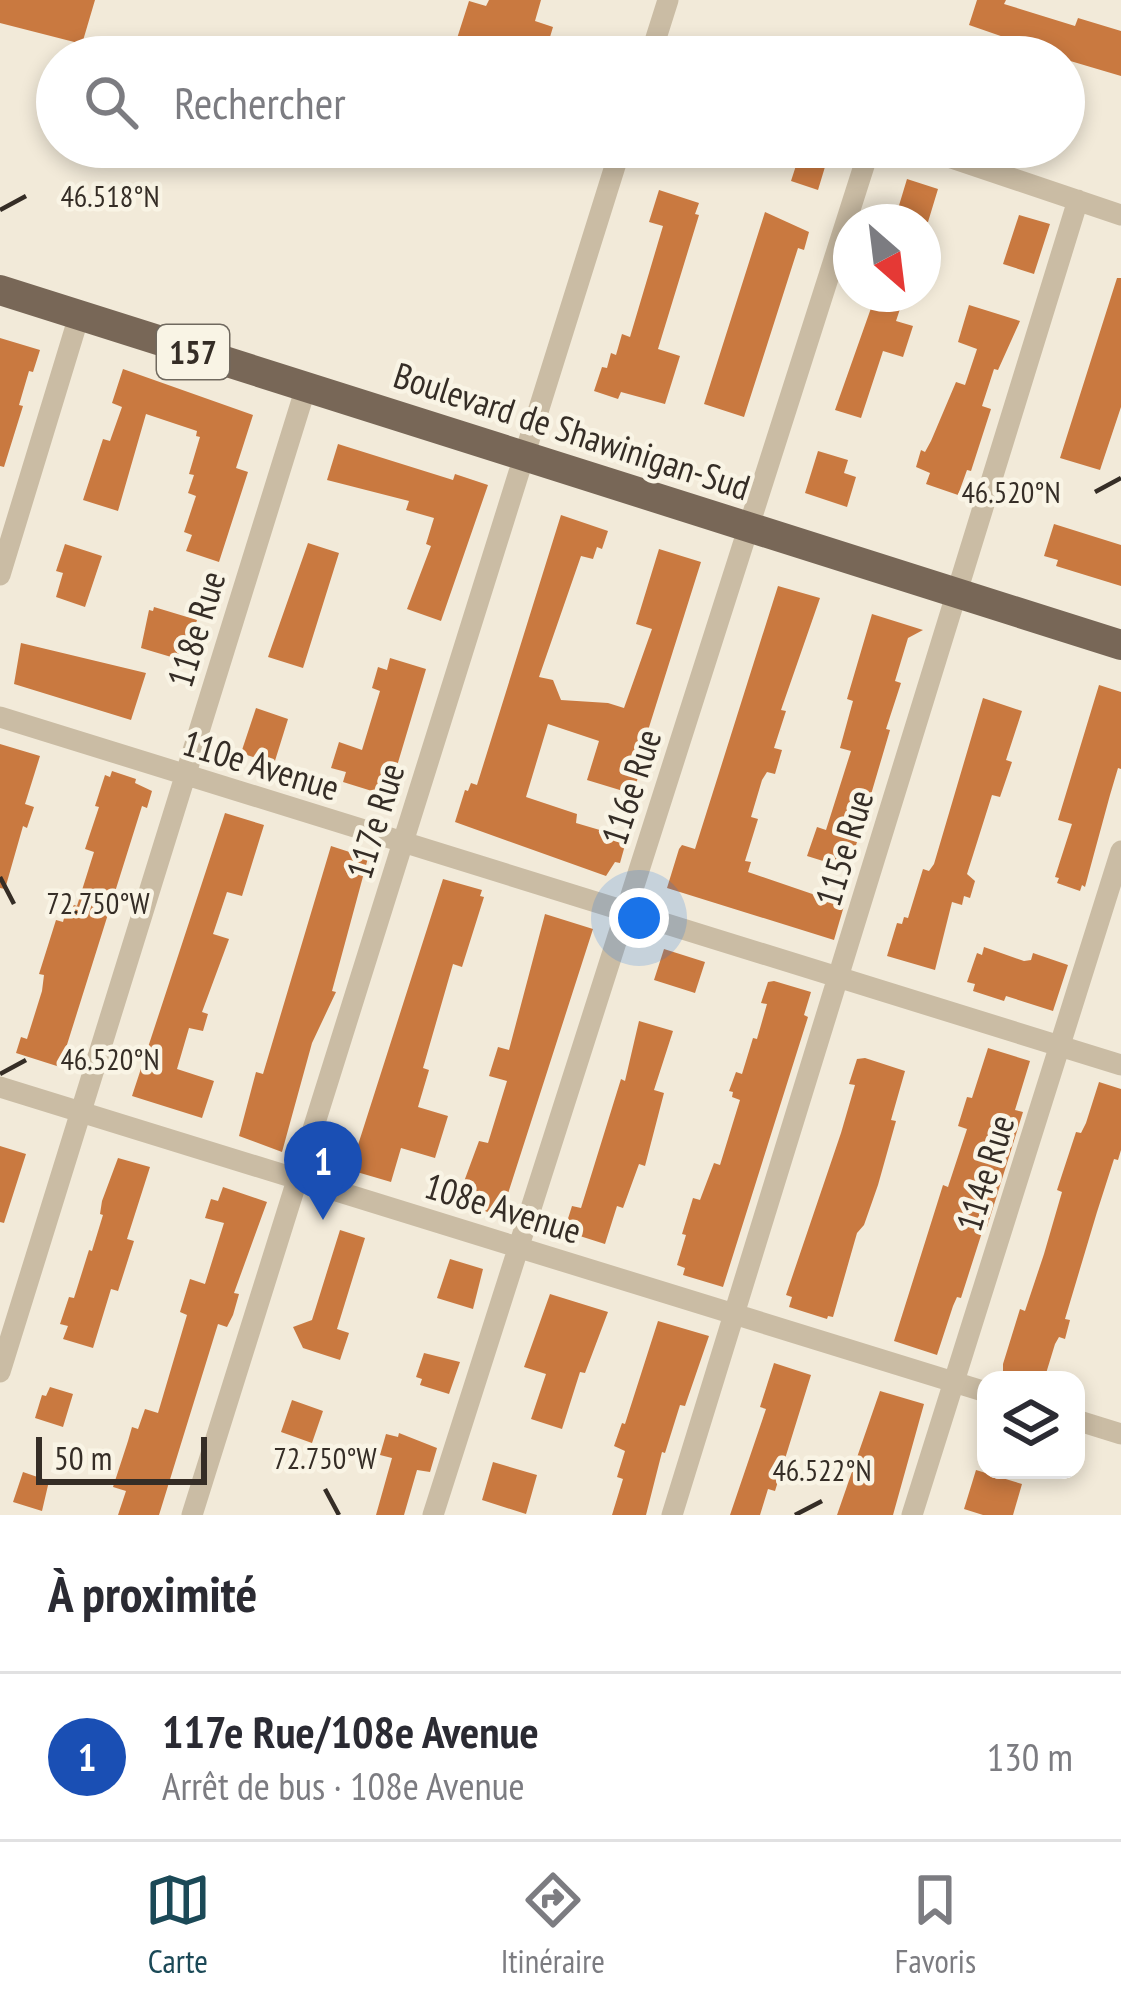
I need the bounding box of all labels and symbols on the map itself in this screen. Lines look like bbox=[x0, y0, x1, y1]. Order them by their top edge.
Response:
text: 46.518°N bbox=[60, 176, 160, 215]
north arrow bbox=[833, 204, 941, 312]
road number: 157 bbox=[157, 325, 229, 379]
street label: Boulevard de Shawinigan-Sud bbox=[388, 351, 756, 510]
text: 46.520°N bbox=[961, 472, 1061, 511]
street label: 118e Rue bbox=[156, 565, 235, 693]
street label: 110e Avenue bbox=[177, 718, 345, 811]
street label: 116e Rue bbox=[590, 723, 671, 851]
street label: 117e Rue bbox=[335, 757, 414, 884]
street label: 115e Rue bbox=[804, 784, 883, 912]
text: 72.750°W bbox=[46, 883, 150, 922]
your location bbox=[609, 888, 669, 948]
text: 46.520°N bbox=[60, 1039, 160, 1078]
street label: 114e Rue bbox=[945, 1109, 1024, 1237]
pin: 1 bbox=[284, 1121, 362, 1220]
street label: 108e Avenue bbox=[419, 1161, 587, 1254]
scale bar bbox=[36, 1431, 207, 1484]
text: 72.750°W bbox=[273, 1438, 377, 1477]
text: 46.522°N bbox=[772, 1450, 872, 1489]

